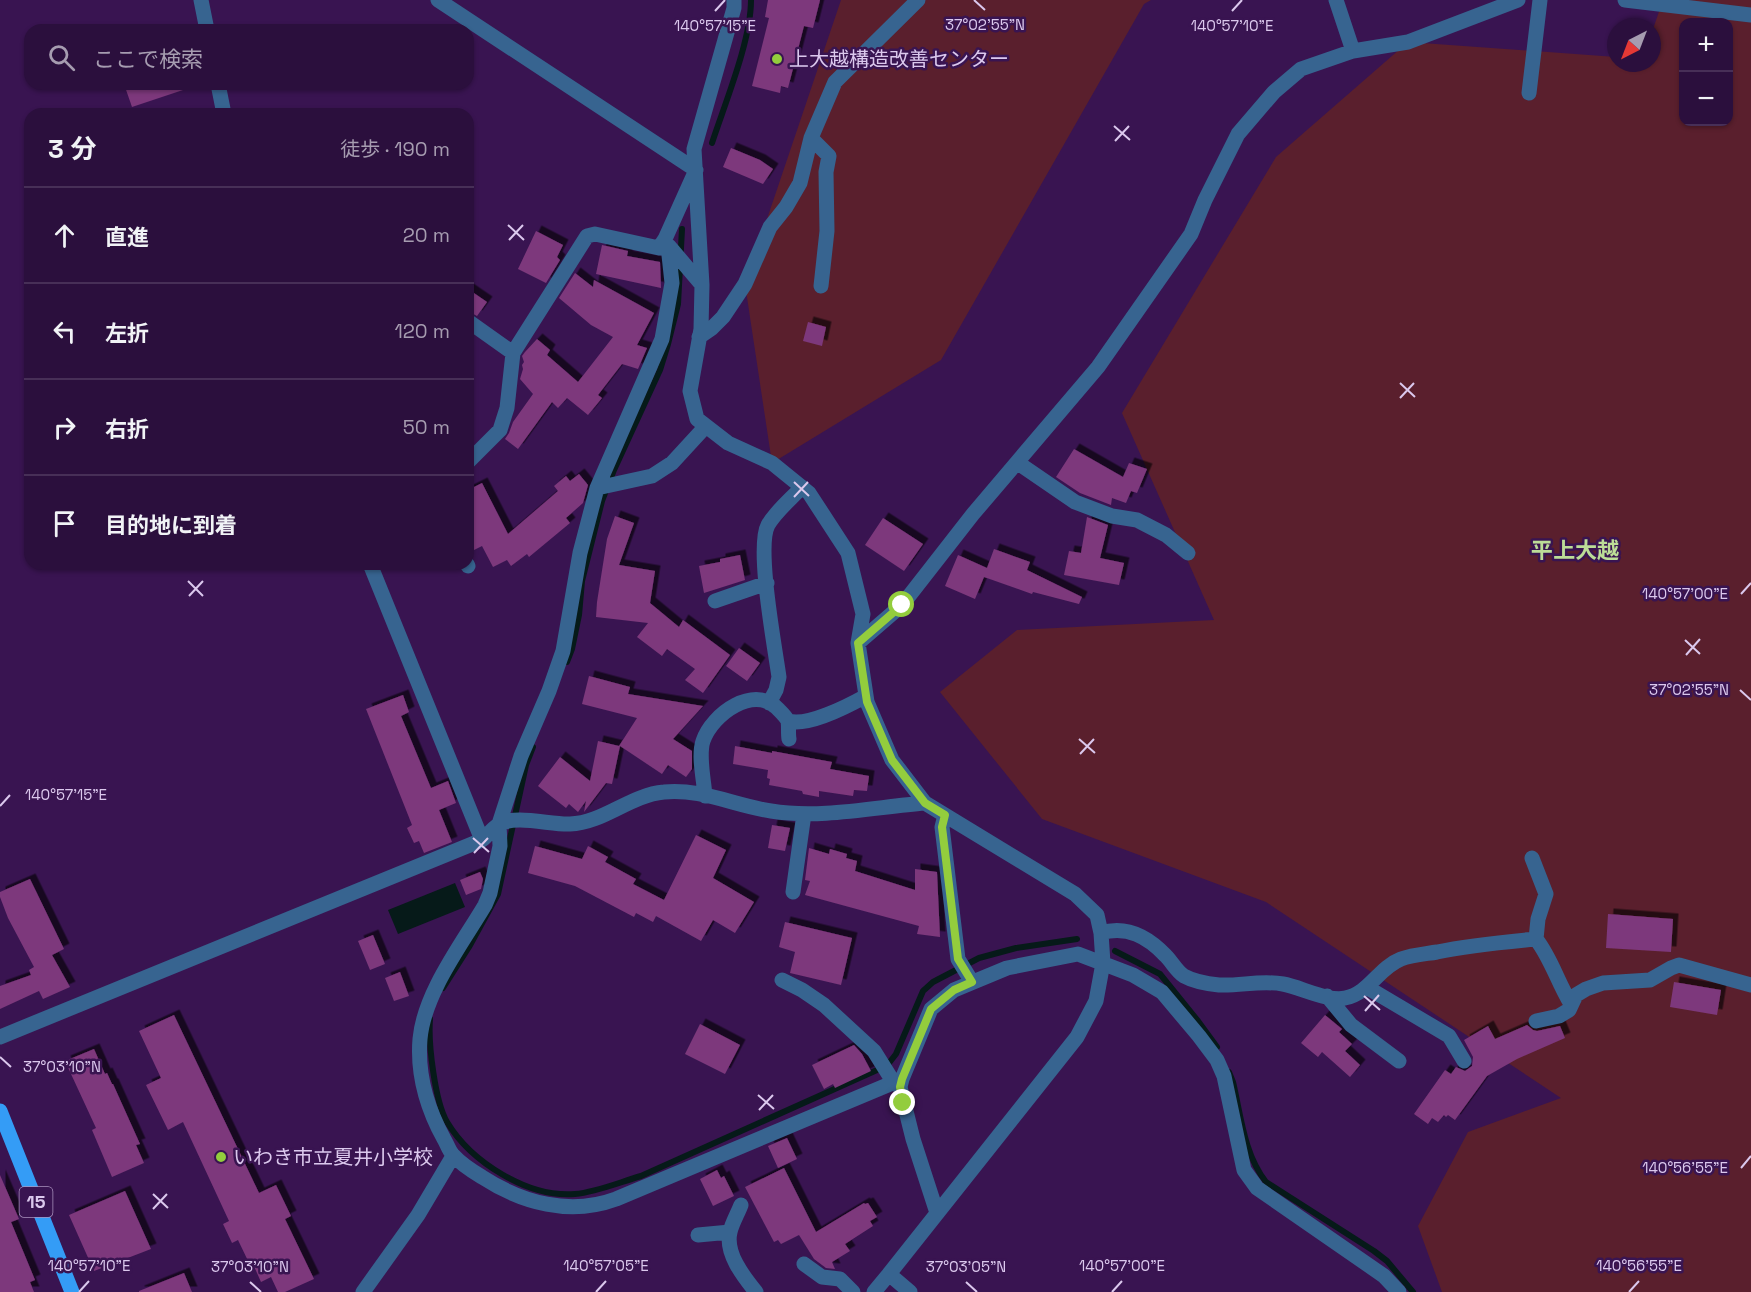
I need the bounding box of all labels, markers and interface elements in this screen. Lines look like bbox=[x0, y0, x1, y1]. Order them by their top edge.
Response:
text: 37°02'55"N bbox=[945, 15, 1025, 34]
text: 140°57'15"E bbox=[674, 16, 756, 35]
text: 140°57'10"E bbox=[1191, 16, 1273, 35]
north arrow bbox=[1607, 18, 1661, 72]
map controls bbox=[1679, 18, 1733, 126]
button: + bbox=[1679, 18, 1733, 72]
search box bbox=[24, 24, 474, 90]
icon: search bbox=[45, 41, 78, 74]
text: ここで検索 bbox=[93, 45, 203, 73]
place label: 上大越構造改善センター bbox=[789, 46, 1009, 72]
marker: 上大越構造改善センター bbox=[770, 52, 784, 66]
button: − bbox=[1679, 72, 1733, 126]
text: 3 分 bbox=[48, 132, 96, 166]
text: 徒歩 · 190 m bbox=[340, 136, 450, 162]
icon: ahead bbox=[48, 219, 81, 252]
text: 20 m bbox=[403, 222, 450, 248]
text: 直進 bbox=[105, 223, 149, 251]
icon: left bbox=[48, 315, 81, 348]
text: 120 m bbox=[394, 318, 450, 344]
text: 左折 bbox=[105, 319, 149, 347]
icon: right bbox=[48, 411, 81, 444]
text: 50 m bbox=[403, 414, 450, 440]
text: 右折 bbox=[105, 415, 149, 443]
icon: arrive bbox=[48, 507, 81, 540]
text: 目的地に到着 bbox=[105, 511, 237, 539]
district label: 平上大越 bbox=[1531, 536, 1619, 564]
text: 140°57'00"E bbox=[1642, 584, 1728, 603]
route start bbox=[888, 591, 914, 617]
text: 37°02'55"N bbox=[1649, 680, 1729, 699]
text: 140°57'15"E bbox=[25, 785, 107, 804]
text: 37°03'10"N bbox=[23, 1057, 101, 1076]
route end bbox=[889, 1089, 915, 1115]
place label: いわき市立夏井小学校 bbox=[233, 1144, 433, 1170]
marker: いわき市立夏井小学校 bbox=[214, 1150, 228, 1164]
text: 140°56'55"E bbox=[1642, 1158, 1728, 1177]
road number: 15 bbox=[20, 1187, 52, 1217]
text: 140°57'10"E bbox=[48, 1256, 130, 1275]
text: 140°57'05"E bbox=[563, 1256, 649, 1275]
text: 140°57'00"E bbox=[1079, 1256, 1165, 1275]
text: 140°56'55"E bbox=[1596, 1256, 1682, 1275]
text: 37°03'10"N bbox=[211, 1257, 289, 1276]
text: 37°03'05"N bbox=[926, 1257, 1006, 1276]

